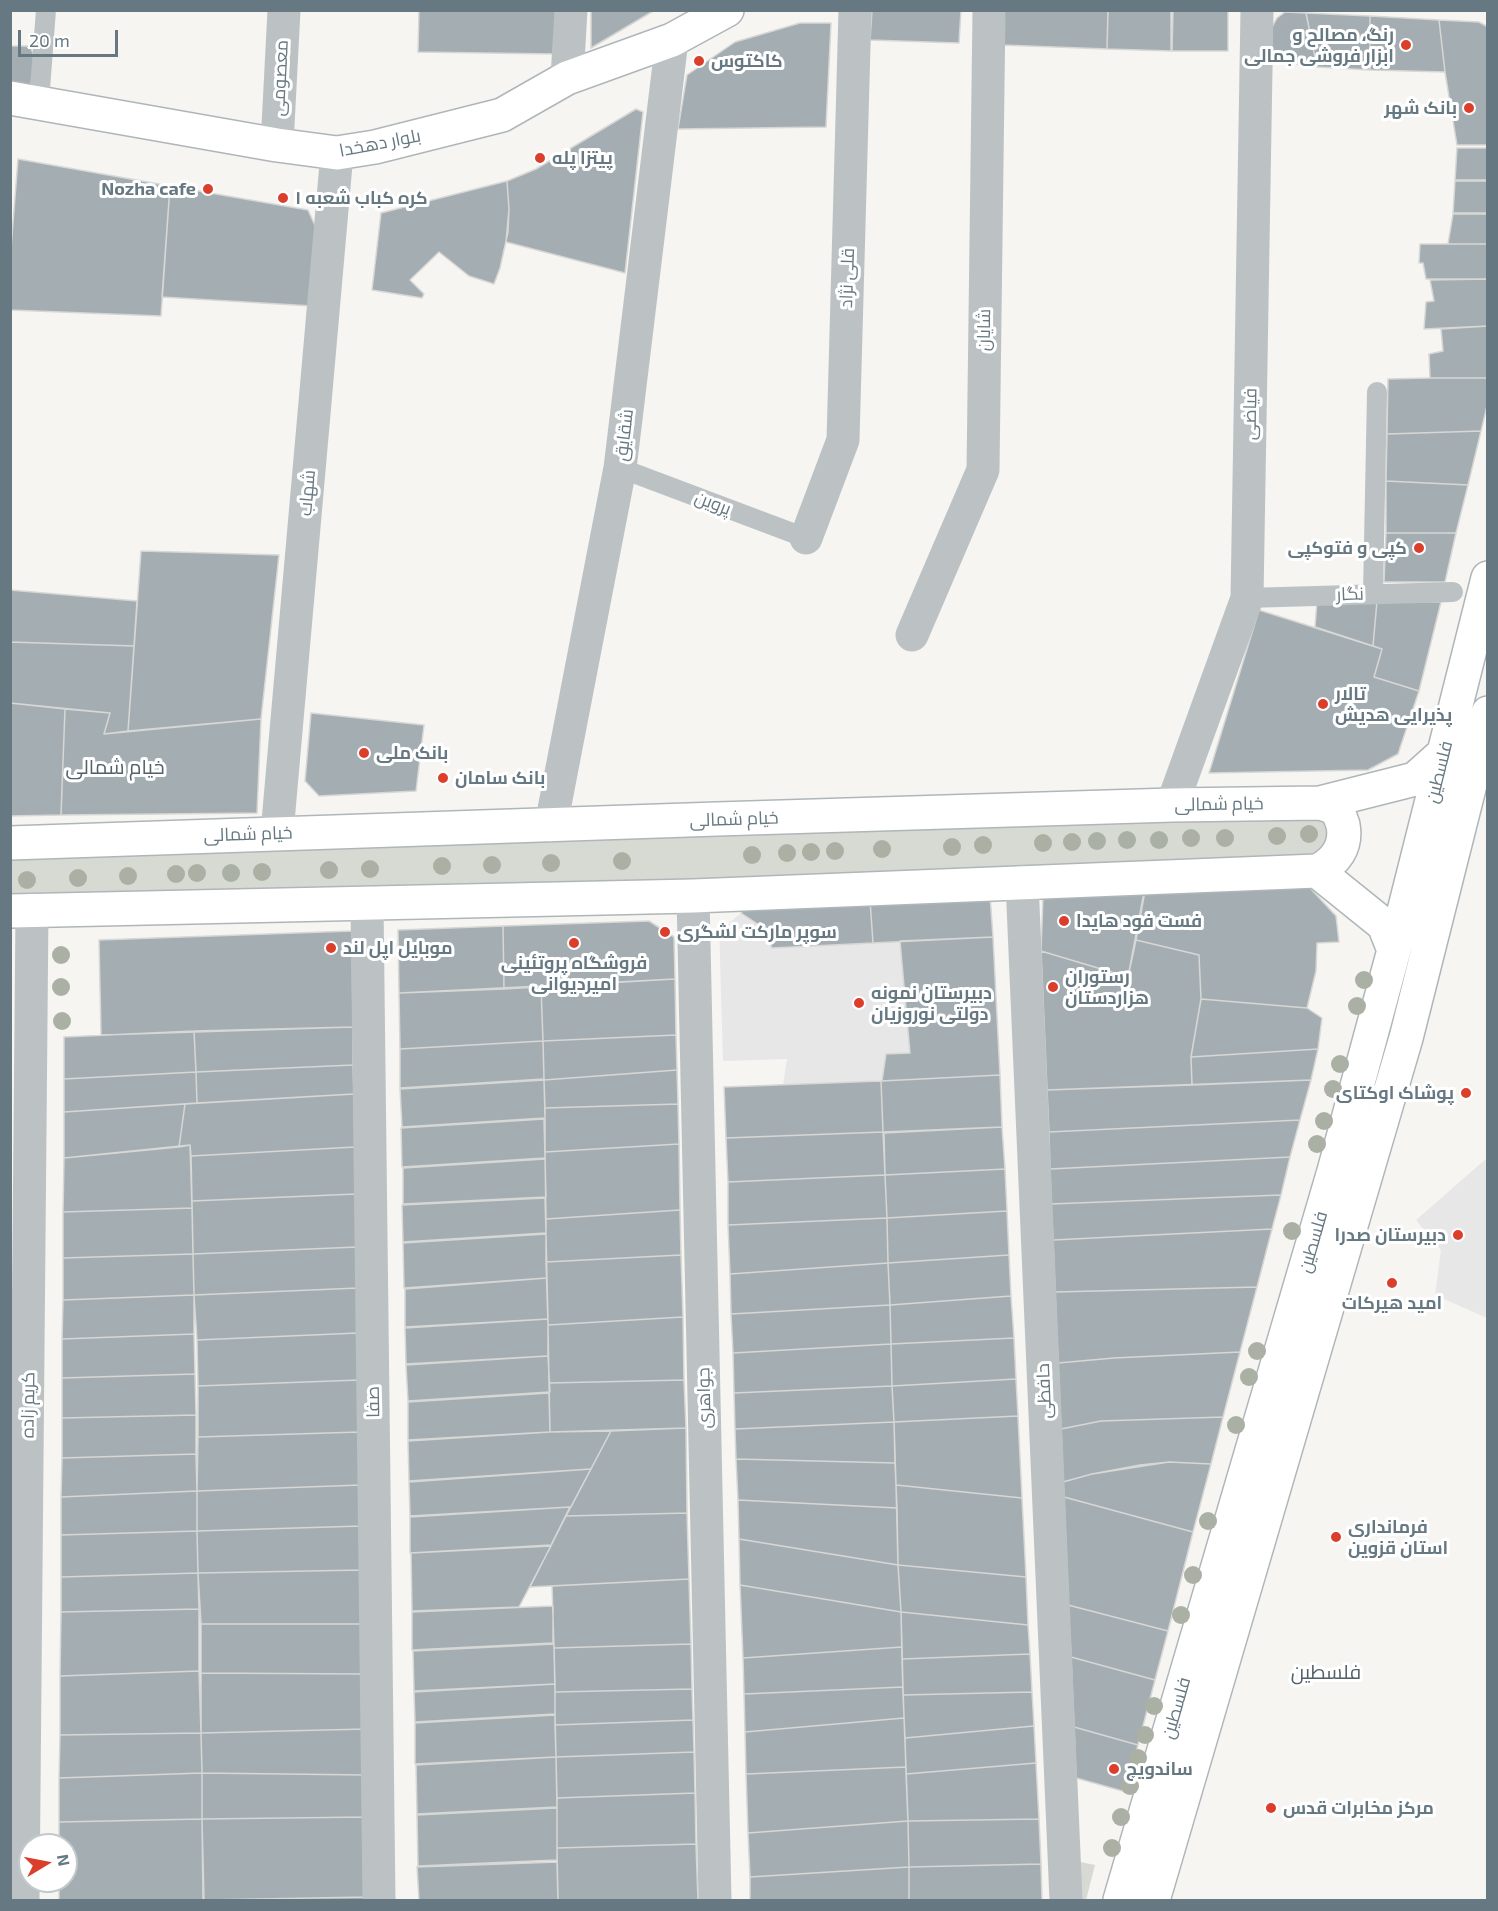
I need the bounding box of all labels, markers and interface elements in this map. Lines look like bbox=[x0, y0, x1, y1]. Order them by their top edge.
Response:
scale bar bbox=[21, 18, 122, 56]
place label: رنگ، مصالح و ابزار فروشی جمالی bbox=[1244, 24, 1394, 66]
text: 20 m bbox=[29, 29, 70, 51]
marker: رنگ، مصالح و ابزار فروشی جمالی bbox=[1399, 38, 1413, 52]
street label: معصومی bbox=[267, 39, 293, 117]
place label: کاکتوس bbox=[711, 50, 783, 72]
marker: کاکتوس bbox=[692, 54, 706, 68]
place label: بانک شهر bbox=[1384, 97, 1457, 119]
marker: بانک شهر bbox=[1462, 101, 1476, 115]
street label: بلوار دهخدا bbox=[337, 125, 423, 161]
place label: پیتزا پله bbox=[552, 147, 613, 169]
marker: پیتزا پله bbox=[533, 151, 547, 165]
place label: Nozha cafe bbox=[101, 178, 196, 200]
marker: Nozha cafe bbox=[201, 182, 215, 196]
place label: کره کباب شعبه ۱ bbox=[295, 187, 428, 209]
marker: کره کباب شعبه ۱ bbox=[276, 191, 290, 205]
street label: قلی نژاد bbox=[835, 248, 859, 308]
street label: شایان bbox=[973, 309, 995, 351]
street label: فیاضی bbox=[1239, 388, 1261, 440]
street label: شقایق bbox=[610, 408, 638, 462]
street label: شهاب bbox=[294, 469, 320, 517]
street label: پروین bbox=[692, 486, 734, 520]
place label: کپی و فتوکپی bbox=[1288, 537, 1407, 559]
marker: کپی و فتوکپی bbox=[1412, 541, 1426, 555]
street label: نگار bbox=[1336, 583, 1364, 605]
place label: تالار پذیرایی هدیش bbox=[1335, 683, 1452, 726]
marker: تالار پذیرایی هدیش bbox=[1316, 697, 1330, 711]
street label: فلسطین bbox=[1421, 739, 1457, 805]
place label: بانک ملی bbox=[376, 742, 448, 764]
marker: بانک ملی bbox=[357, 746, 371, 760]
district label: خیام شمالی bbox=[66, 755, 164, 779]
place label: بانک سامان bbox=[455, 767, 545, 789]
marker: بانک سامان bbox=[436, 771, 450, 785]
street label: خیام شمالی bbox=[1174, 792, 1264, 816]
street label: خیام شمالی bbox=[689, 807, 779, 831]
street label: خیام شمالی bbox=[203, 822, 293, 846]
place label: فست فود هایدا bbox=[1076, 910, 1202, 932]
marker: فست فود هایدا bbox=[1057, 914, 1071, 928]
place label: سوپر مارکت لشگری bbox=[677, 921, 837, 943]
marker: سوپر مارکت لشگری bbox=[658, 925, 672, 939]
marker: فروشگاه پروتئینی امیردیوانی bbox=[567, 936, 581, 950]
place label: موبایل اپل لند bbox=[343, 937, 453, 959]
marker: موبایل اپل لند bbox=[324, 941, 338, 955]
place label: فروشگاه پروتئینی امیردیوانی bbox=[501, 952, 647, 994]
place label: رستوران هزاردستان bbox=[1065, 966, 1149, 1008]
marker: رستوران هزاردستان bbox=[1046, 980, 1060, 994]
place label: دبیرستان نمونه دولتی نوروزیان bbox=[871, 982, 992, 1024]
marker: دبیرستان نمونه دولتی نوروزیان bbox=[852, 996, 866, 1010]
place label: پوشاک اوکتای bbox=[1336, 1082, 1454, 1104]
marker: پوشاک اوکتای bbox=[1459, 1086, 1473, 1100]
street label: فلسطین bbox=[1294, 1209, 1332, 1275]
place label: دبیرستان صدرا bbox=[1334, 1224, 1446, 1246]
marker: دبیرستان صدرا bbox=[1451, 1228, 1465, 1242]
marker: امید هیرکات bbox=[1385, 1276, 1399, 1290]
place label: امید هیرکات bbox=[1342, 1292, 1442, 1314]
street label: حافظی bbox=[1032, 1363, 1056, 1419]
street label: جواهری bbox=[693, 1367, 715, 1429]
street label: کریم زاده bbox=[17, 1372, 39, 1438]
street label: صفا bbox=[362, 1386, 384, 1418]
place label: فرمانداری استان قزوین bbox=[1348, 1516, 1448, 1558]
marker: فرمانداری استان قزوین bbox=[1329, 1530, 1343, 1544]
district label: فلسطین bbox=[1291, 1660, 1361, 1684]
street label: فلسطین bbox=[1157, 1675, 1195, 1741]
place label: ساندویچ bbox=[1126, 1758, 1193, 1780]
marker: ساندویچ bbox=[1107, 1762, 1121, 1776]
place label: مرکز مخابرات قدس bbox=[1283, 1797, 1434, 1819]
marker: مرکز مخابرات قدس bbox=[1264, 1801, 1278, 1815]
north arrow bbox=[18, 1833, 78, 1893]
text: N bbox=[54, 1853, 75, 1867]

